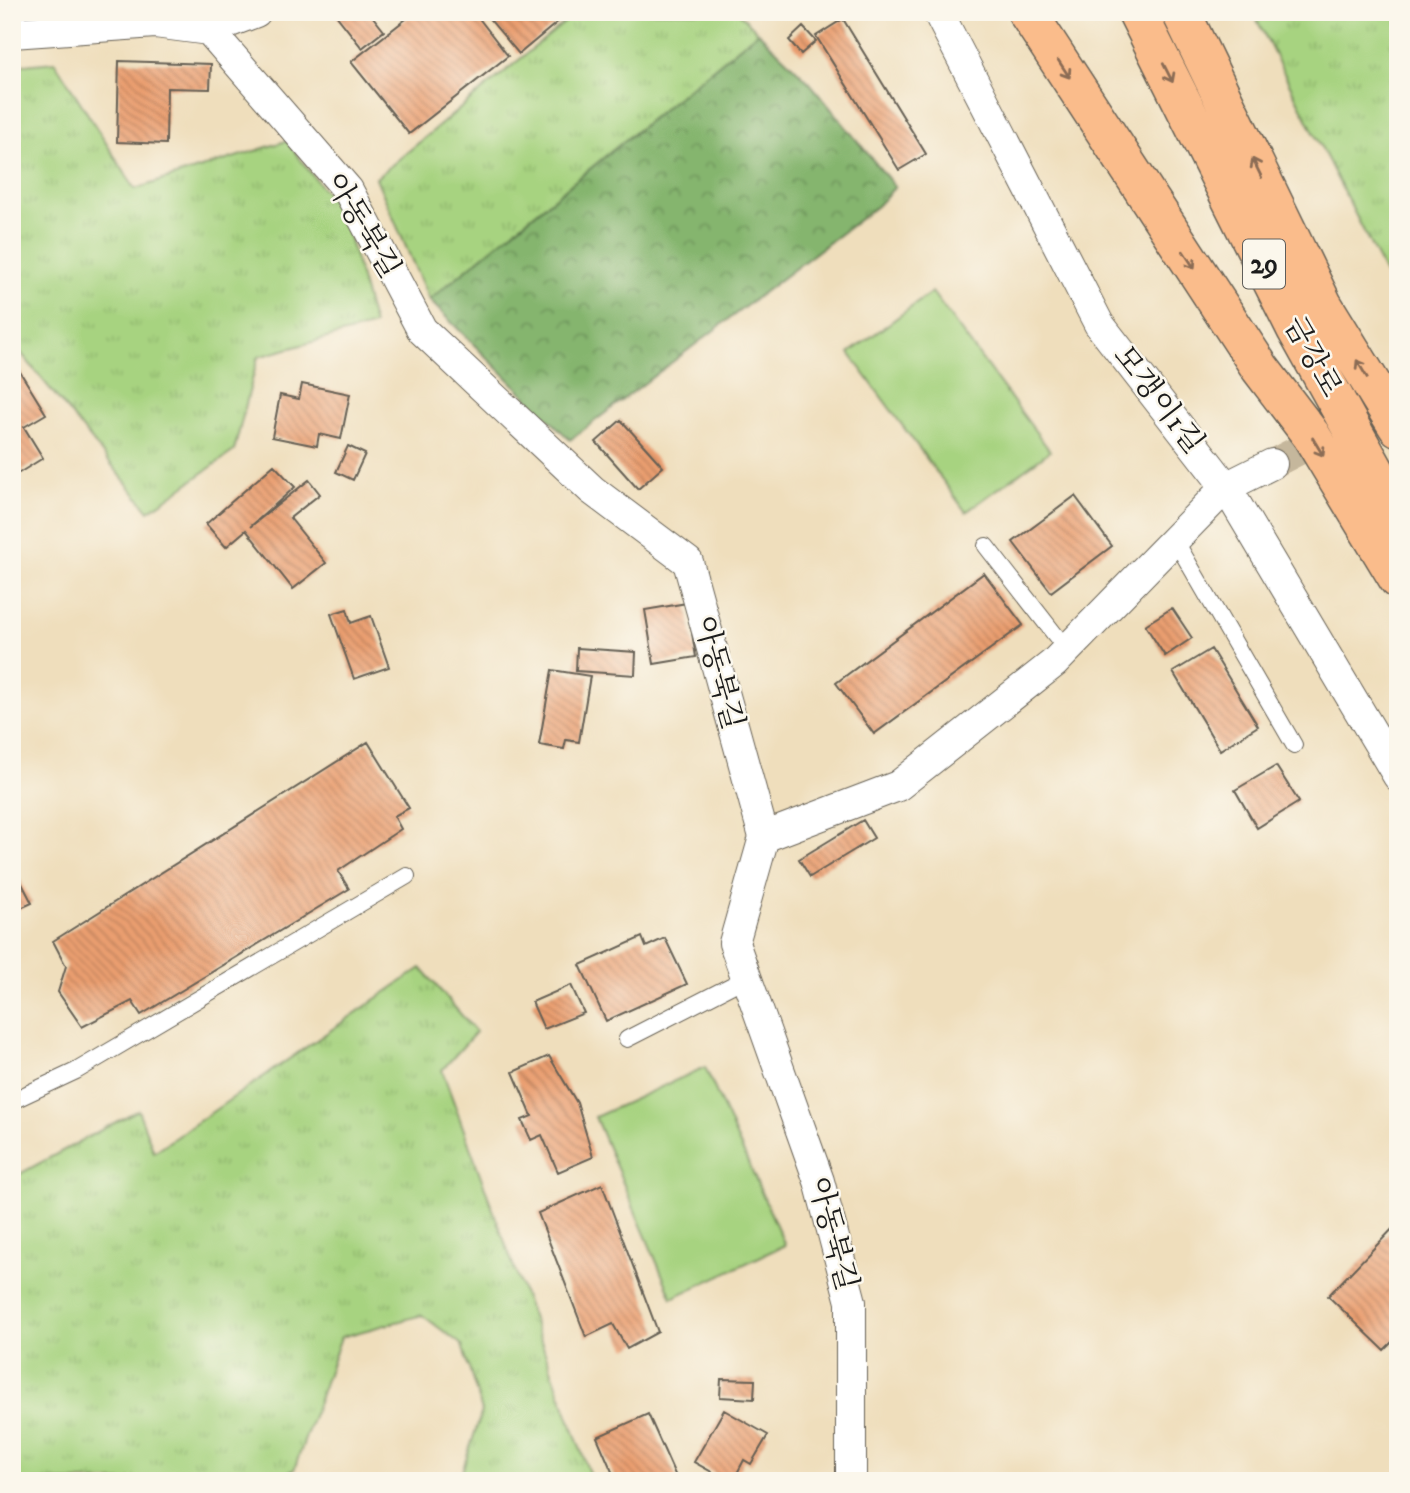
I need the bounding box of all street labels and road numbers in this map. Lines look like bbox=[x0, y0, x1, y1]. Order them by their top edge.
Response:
street label: 아동북길 bbox=[316, 167, 408, 285]
road number: 29 bbox=[1243, 240, 1285, 288]
street label: 금강로 bbox=[1275, 310, 1349, 404]
street label: 모갱이1길 bbox=[1104, 339, 1212, 461]
street label: 아동북길 bbox=[685, 612, 751, 734]
street label: 아동북길 bbox=[799, 1173, 865, 1295]

